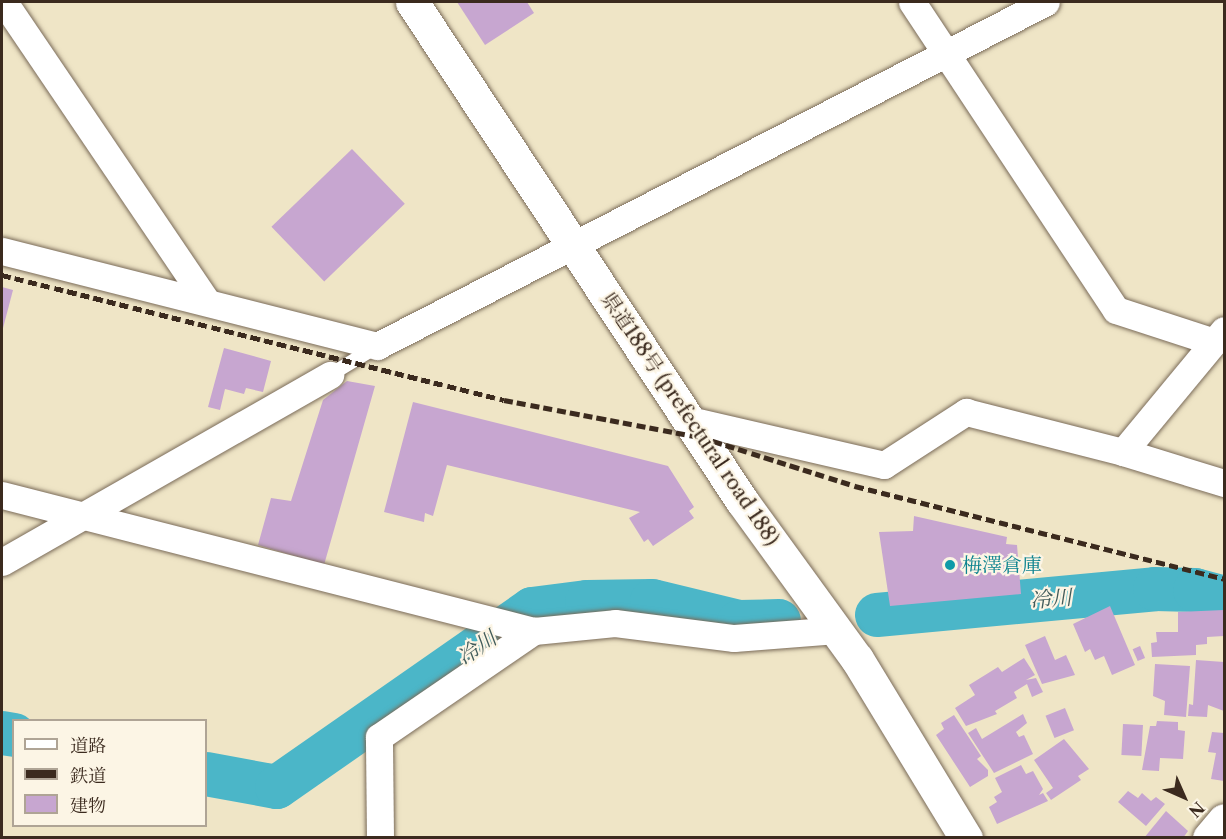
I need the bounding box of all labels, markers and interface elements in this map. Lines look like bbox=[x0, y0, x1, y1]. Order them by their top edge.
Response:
street label: 県道188号 (prefectural road 188) bbox=[596, 288, 784, 550]
place label: 梅澤倉庫 bbox=[962, 553, 1042, 577]
marker: 梅澤倉庫 bbox=[943, 558, 957, 572]
water label: 冷川 bbox=[1029, 585, 1073, 613]
water label: 冷川 bbox=[453, 626, 501, 670]
legend bbox=[12, 719, 207, 827]
text: 道路 bbox=[70, 735, 106, 757]
text: 鉄道 bbox=[70, 765, 106, 787]
north arrow bbox=[1154, 767, 1214, 827]
text: 建物 bbox=[70, 795, 106, 817]
text: N bbox=[1185, 798, 1209, 822]

